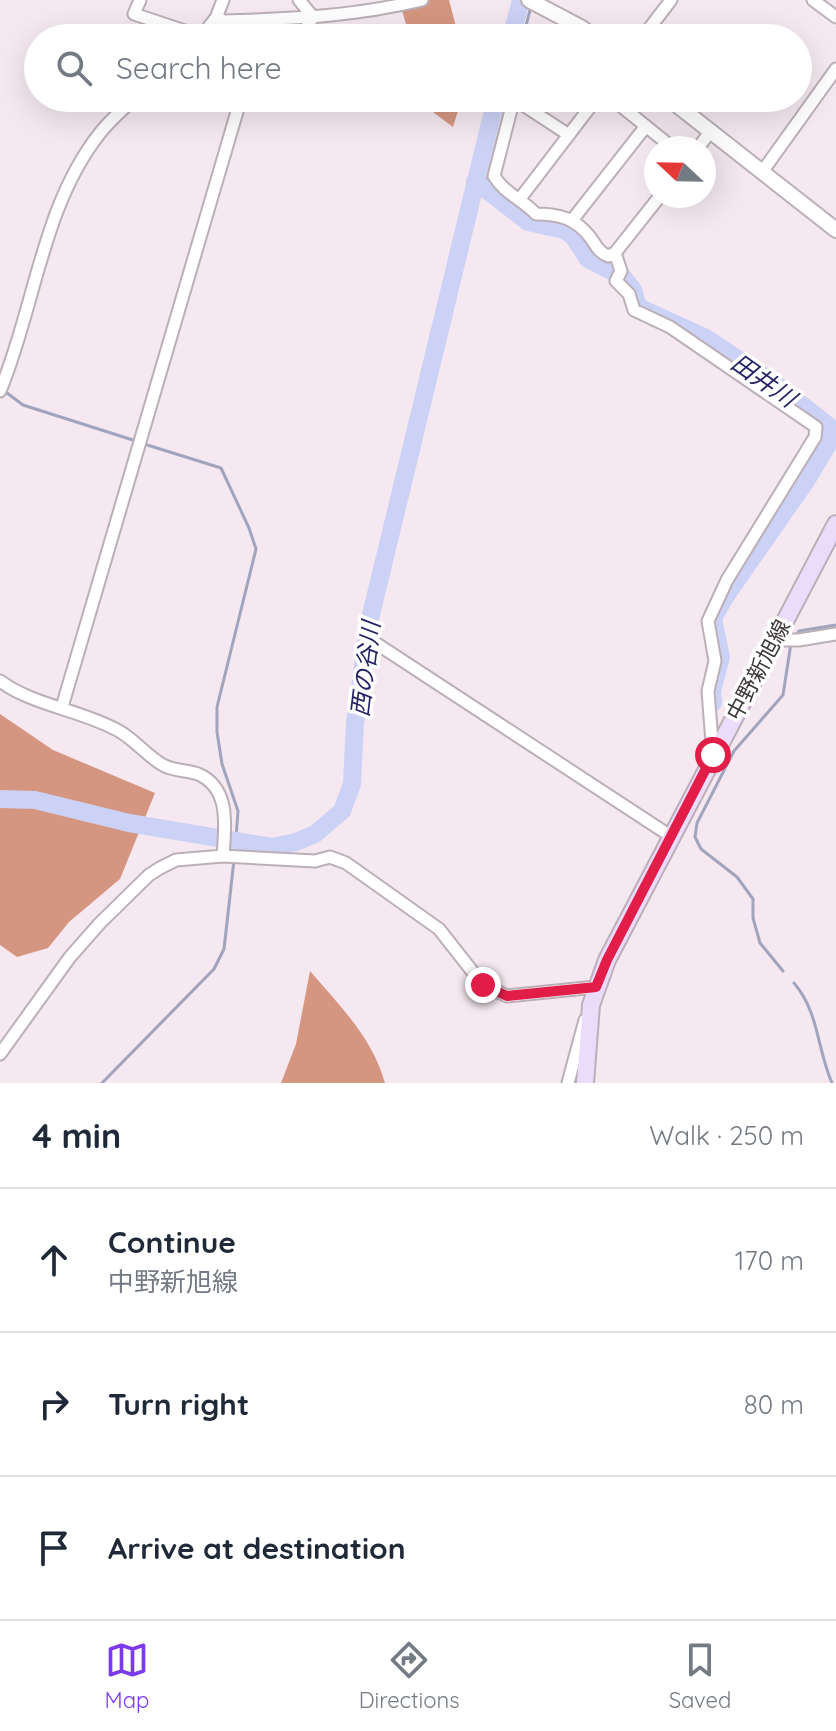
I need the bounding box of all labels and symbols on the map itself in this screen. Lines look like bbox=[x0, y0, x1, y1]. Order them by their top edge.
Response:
north arrow bbox=[644, 136, 716, 208]
water label: 田井川 bbox=[726, 347, 805, 415]
street label: 中野新旭線 bbox=[720, 615, 796, 725]
water label: 西の谷川 bbox=[344, 617, 386, 718]
route start bbox=[695, 737, 731, 773]
route end bbox=[465, 967, 501, 1003]

